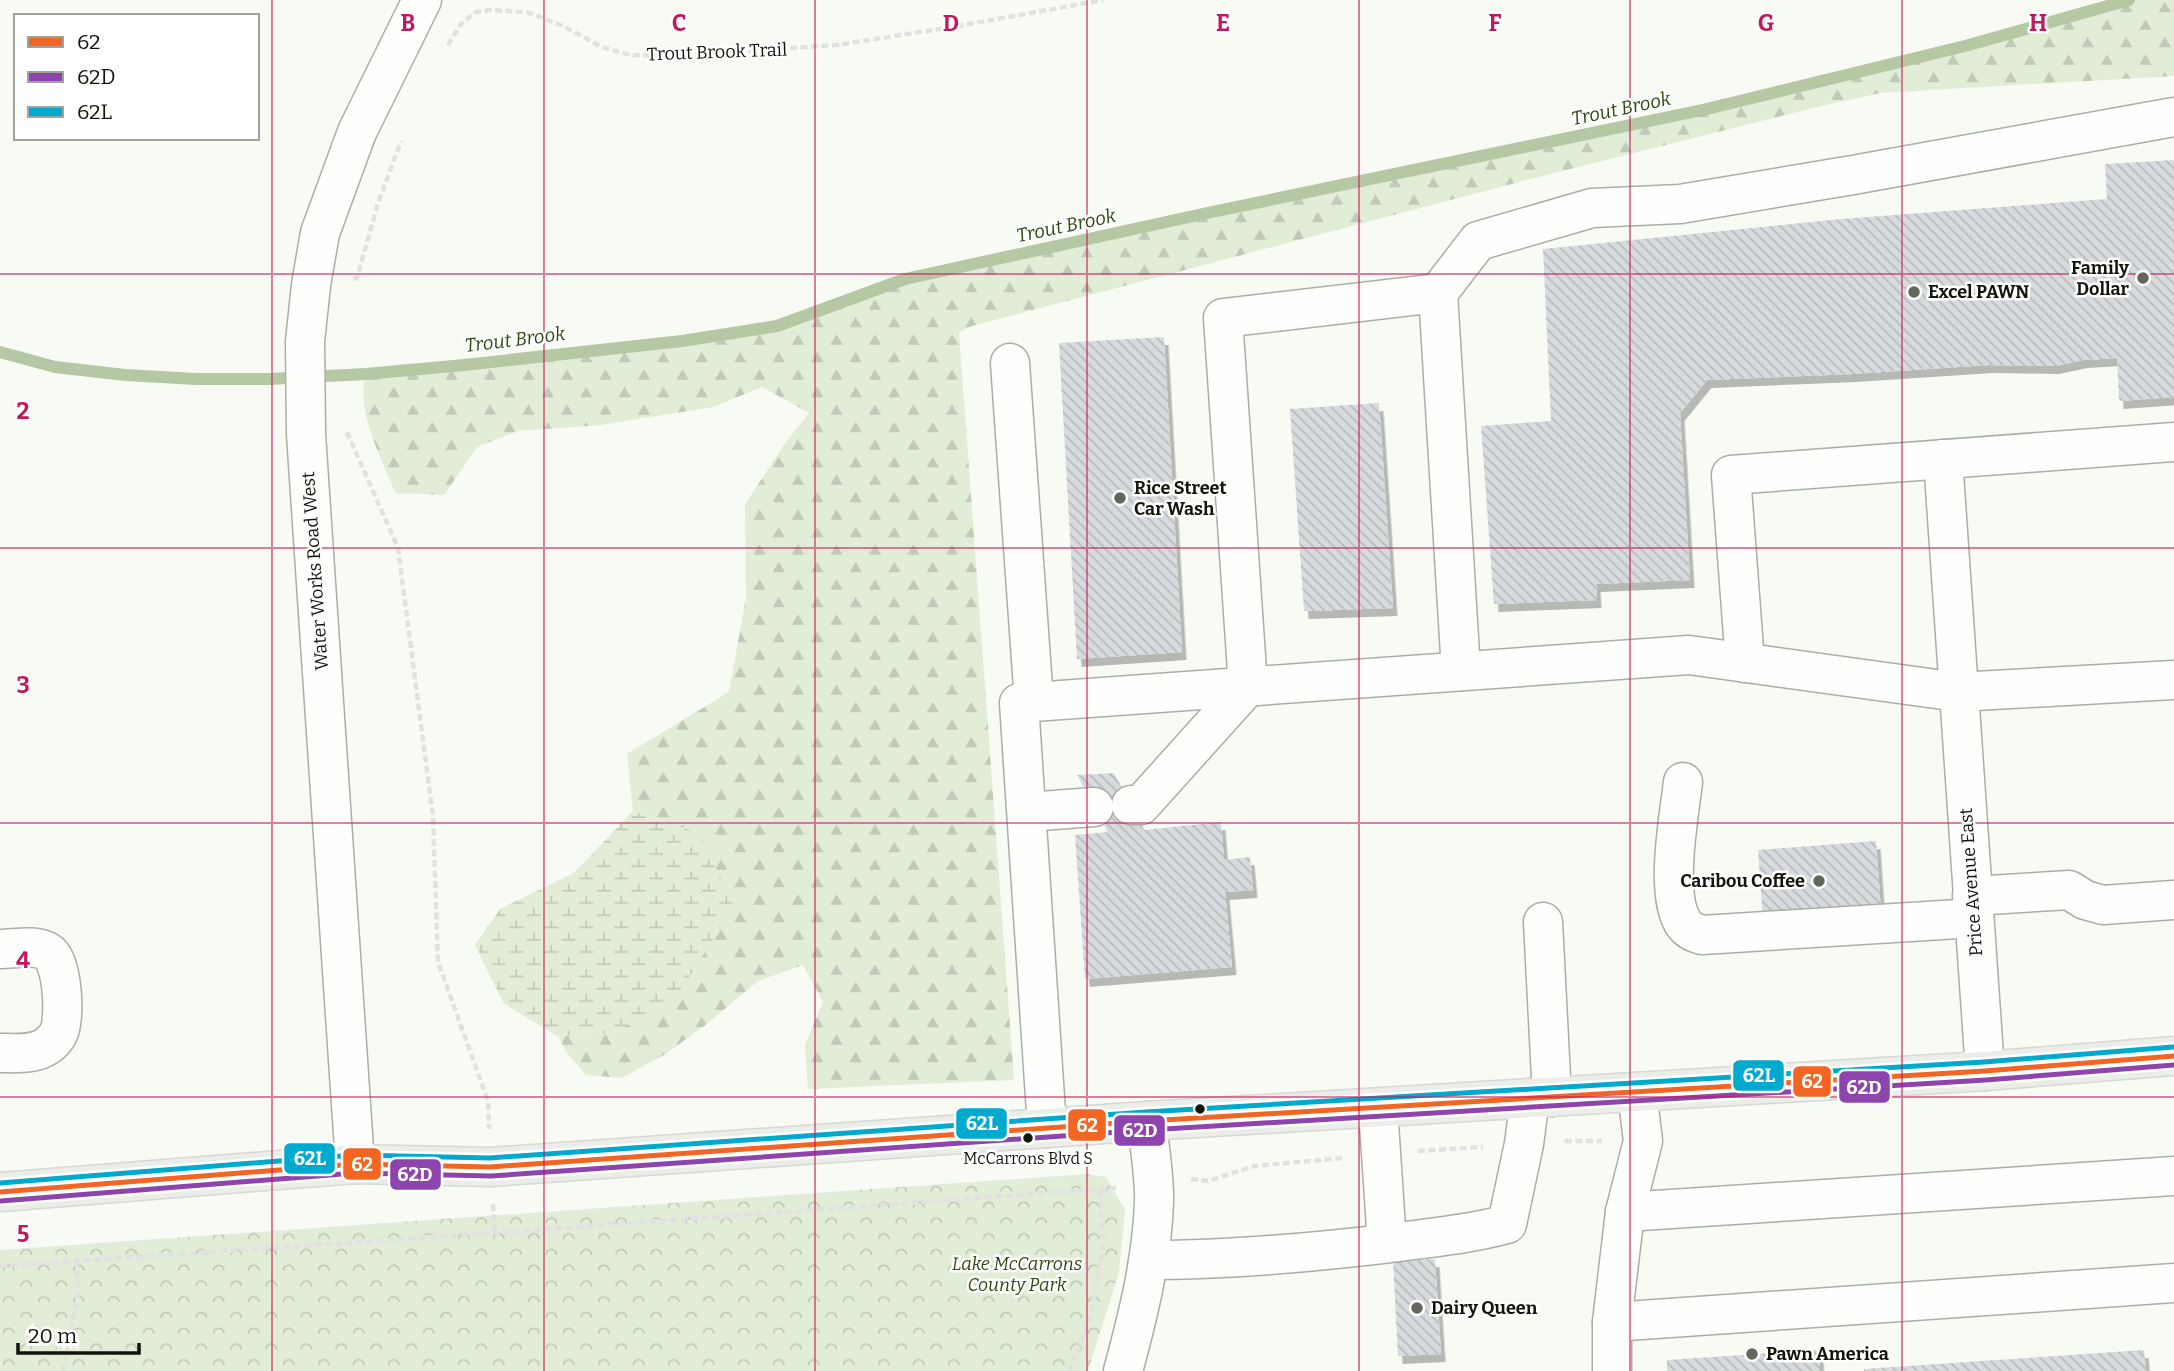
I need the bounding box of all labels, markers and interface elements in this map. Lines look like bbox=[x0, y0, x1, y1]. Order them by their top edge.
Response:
text: B bbox=[401, 9, 415, 37]
text: C bbox=[672, 9, 686, 37]
text: D bbox=[943, 9, 959, 37]
text: E bbox=[1216, 9, 1230, 37]
text: F bbox=[1489, 9, 1502, 37]
text: G bbox=[1758, 9, 1775, 37]
text: H bbox=[2029, 9, 2047, 37]
legend bbox=[14, 14, 259, 140]
text: 62 bbox=[77, 29, 101, 55]
street label: Trout Brook Trail bbox=[646, 39, 788, 65]
text: 62D bbox=[77, 64, 116, 90]
water label: Trout Brook bbox=[1569, 87, 1674, 130]
text: 62L bbox=[77, 99, 113, 125]
water label: Trout Brook bbox=[1014, 204, 1119, 247]
place label: Family Dollar bbox=[2071, 257, 2130, 300]
marker: Family Dollar bbox=[2135, 270, 2151, 286]
place label: Excel PAWN bbox=[1928, 281, 2029, 303]
marker: Excel PAWN bbox=[1906, 284, 1922, 300]
water label: Trout Brook bbox=[464, 322, 567, 357]
text: 2 bbox=[17, 397, 30, 425]
street label: Water Works Road West bbox=[297, 470, 333, 671]
place label: Rice Street Car Wash bbox=[1134, 477, 1227, 520]
marker: Rice Street Car Wash bbox=[1112, 490, 1128, 506]
text: 3 bbox=[16, 671, 30, 699]
street label: Price Avenue East bbox=[1955, 807, 1987, 957]
place label: Caribou Coffee bbox=[1680, 870, 1805, 892]
marker: Caribou Coffee bbox=[1811, 873, 1827, 889]
text: 4 bbox=[16, 946, 30, 974]
line badge: 62L bbox=[1732, 1059, 1785, 1092]
text: 62L bbox=[1743, 1064, 1776, 1087]
line badge: 62 bbox=[1792, 1065, 1832, 1098]
text: 62 bbox=[1801, 1070, 1823, 1093]
line badge: 62D bbox=[1838, 1070, 1891, 1104]
text: 62D bbox=[1846, 1076, 1882, 1099]
unlabelled marker bbox=[1193, 1102, 1207, 1116]
line badge: 62L bbox=[955, 1107, 1008, 1140]
line badge: 62 bbox=[1067, 1108, 1107, 1142]
text: 62L bbox=[966, 1112, 999, 1135]
text: 62 bbox=[1076, 1114, 1098, 1137]
line badge: 62D bbox=[1113, 1114, 1166, 1147]
text: 62D bbox=[1122, 1119, 1158, 1142]
marker: McCarrons Blvd S bbox=[1021, 1131, 1035, 1145]
line badge: 62L bbox=[283, 1142, 336, 1175]
text: 62L bbox=[294, 1147, 327, 1170]
line badge: 62 bbox=[342, 1147, 382, 1181]
place label: McCarrons Blvd S bbox=[963, 1149, 1093, 1168]
text: 62 bbox=[351, 1153, 373, 1176]
line badge: 62D bbox=[389, 1158, 442, 1191]
text: 62D bbox=[397, 1163, 433, 1186]
text: 5 bbox=[17, 1220, 29, 1248]
park label: Lake McCarrons County Park bbox=[952, 1253, 1083, 1296]
place label: Dairy Queen bbox=[1431, 1297, 1538, 1319]
marker: Dairy Queen bbox=[1409, 1300, 1425, 1316]
scale bar bbox=[18, 1312, 138, 1356]
text: 20 m bbox=[28, 1323, 77, 1349]
place label: Pawn America bbox=[1766, 1343, 1889, 1365]
marker: Pawn America bbox=[1744, 1346, 1760, 1362]

